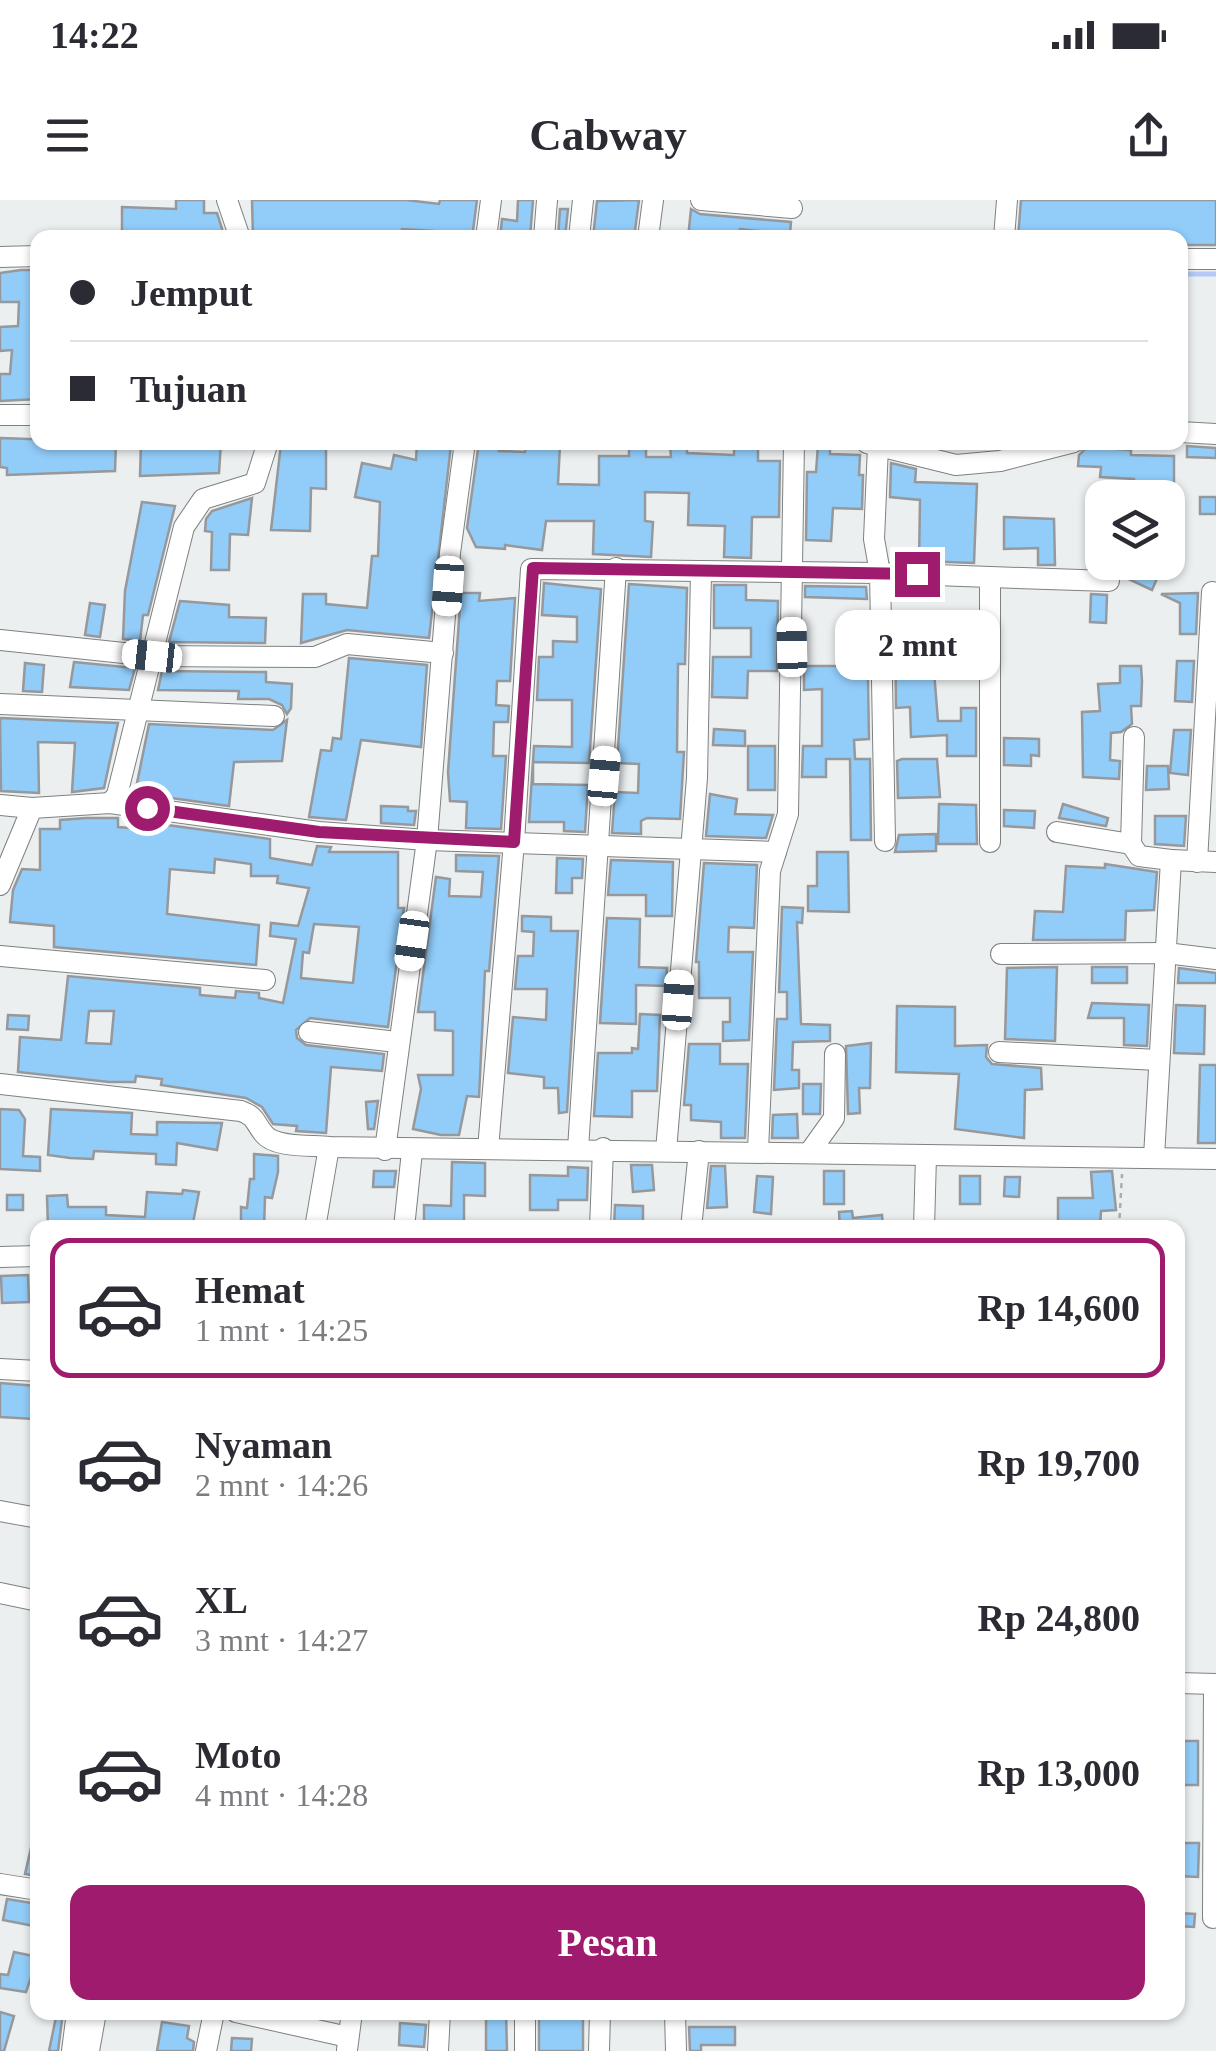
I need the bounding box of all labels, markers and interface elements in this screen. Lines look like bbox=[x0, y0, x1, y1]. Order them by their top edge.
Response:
text: 14:22 bbox=[50, 14, 139, 56]
icon: menu bbox=[40, 108, 95, 163]
icon: share bbox=[1121, 108, 1176, 163]
text: Cabway bbox=[529, 110, 687, 160]
text: Jemput bbox=[130, 272, 252, 314]
text: Tujuan bbox=[130, 368, 247, 410]
map controls bbox=[1085, 480, 1185, 580]
button: layers bbox=[1085, 480, 1185, 580]
route end bbox=[895, 552, 940, 597]
car bbox=[431, 555, 465, 617]
callout: 2 mnt bbox=[834, 609, 1000, 679]
car bbox=[776, 617, 808, 677]
text: 2 mnt bbox=[878, 627, 957, 663]
car bbox=[121, 638, 183, 674]
car bbox=[586, 745, 622, 807]
route start bbox=[125, 786, 170, 831]
car bbox=[393, 909, 431, 973]
car bbox=[661, 969, 695, 1031]
icon: car bbox=[75, 1263, 165, 1353]
text: Hemat bbox=[195, 1269, 305, 1311]
text: Rp 14,600 bbox=[977, 1287, 1140, 1329]
text: 1 mnt · 14:25 bbox=[195, 1312, 368, 1348]
icon: car bbox=[75, 1418, 165, 1508]
text: Nyaman bbox=[195, 1424, 332, 1466]
text: Rp 19,700 bbox=[977, 1442, 1140, 1484]
text: 2 mnt · 14:26 bbox=[195, 1467, 368, 1503]
icon: car bbox=[75, 1573, 165, 1663]
text: XL bbox=[195, 1579, 248, 1621]
text: Rp 24,800 bbox=[977, 1597, 1140, 1639]
text: 3 mnt · 14:27 bbox=[195, 1622, 368, 1658]
icon: car bbox=[75, 1728, 165, 1818]
text: Moto bbox=[195, 1734, 282, 1776]
text: Rp 13,000 bbox=[977, 1752, 1140, 1794]
text: 4 mnt · 14:28 bbox=[195, 1777, 368, 1813]
button: Pesan bbox=[70, 1885, 1145, 2000]

